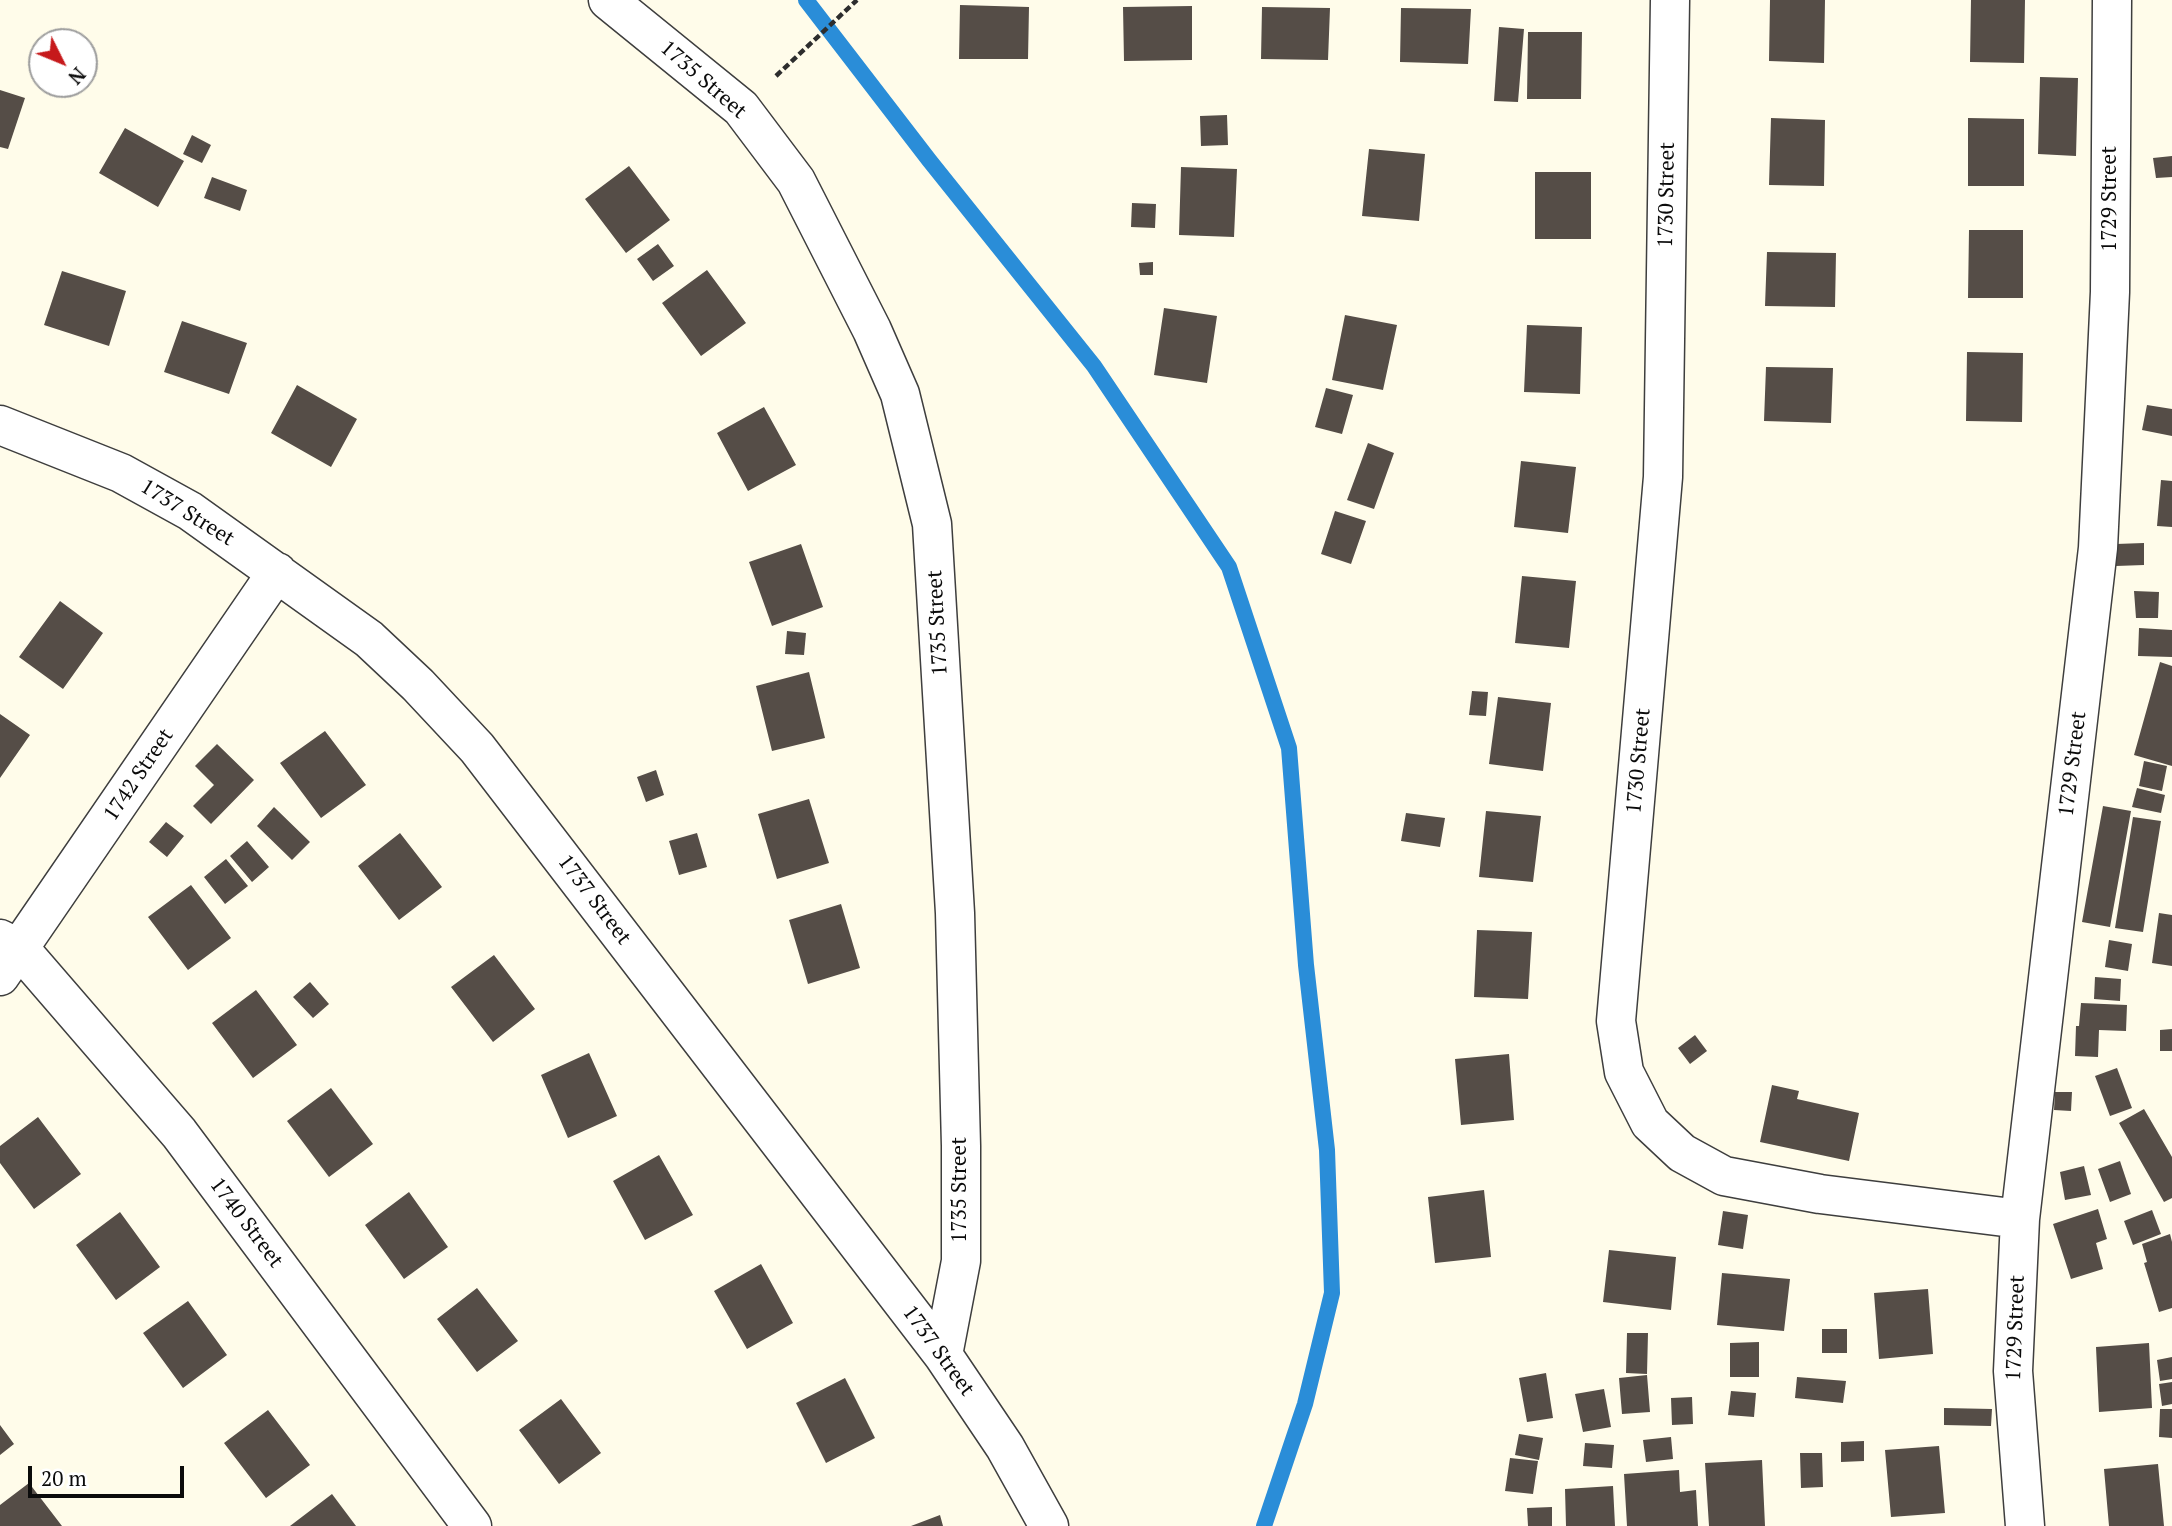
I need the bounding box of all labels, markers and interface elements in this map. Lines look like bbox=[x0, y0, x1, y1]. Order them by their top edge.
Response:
north arrow bbox=[28, 28, 98, 98]
street label: 1735 Street bbox=[655, 36, 751, 124]
text: N bbox=[63, 63, 91, 90]
street label: 1730 Street bbox=[1653, 142, 1681, 248]
street label: 1729 Street bbox=[2097, 146, 2123, 252]
street label: 1737 Street bbox=[135, 474, 239, 552]
street label: 1735 Street bbox=[923, 569, 953, 677]
street label: 1730 Street bbox=[1622, 707, 1656, 815]
street label: 1729 Street bbox=[2054, 710, 2092, 818]
street label: 1742 Street bbox=[99, 724, 179, 826]
street label: 1737 Street bbox=[552, 850, 636, 950]
street label: 1735 Street bbox=[947, 1137, 973, 1243]
street label: 1740 Street bbox=[204, 1173, 288, 1273]
street label: 1729 Street bbox=[2002, 1275, 2030, 1381]
street label: 1737 Street bbox=[897, 1301, 979, 1401]
scale bar bbox=[32, 1452, 187, 1496]
text: 20 m bbox=[41, 1464, 87, 1492]

